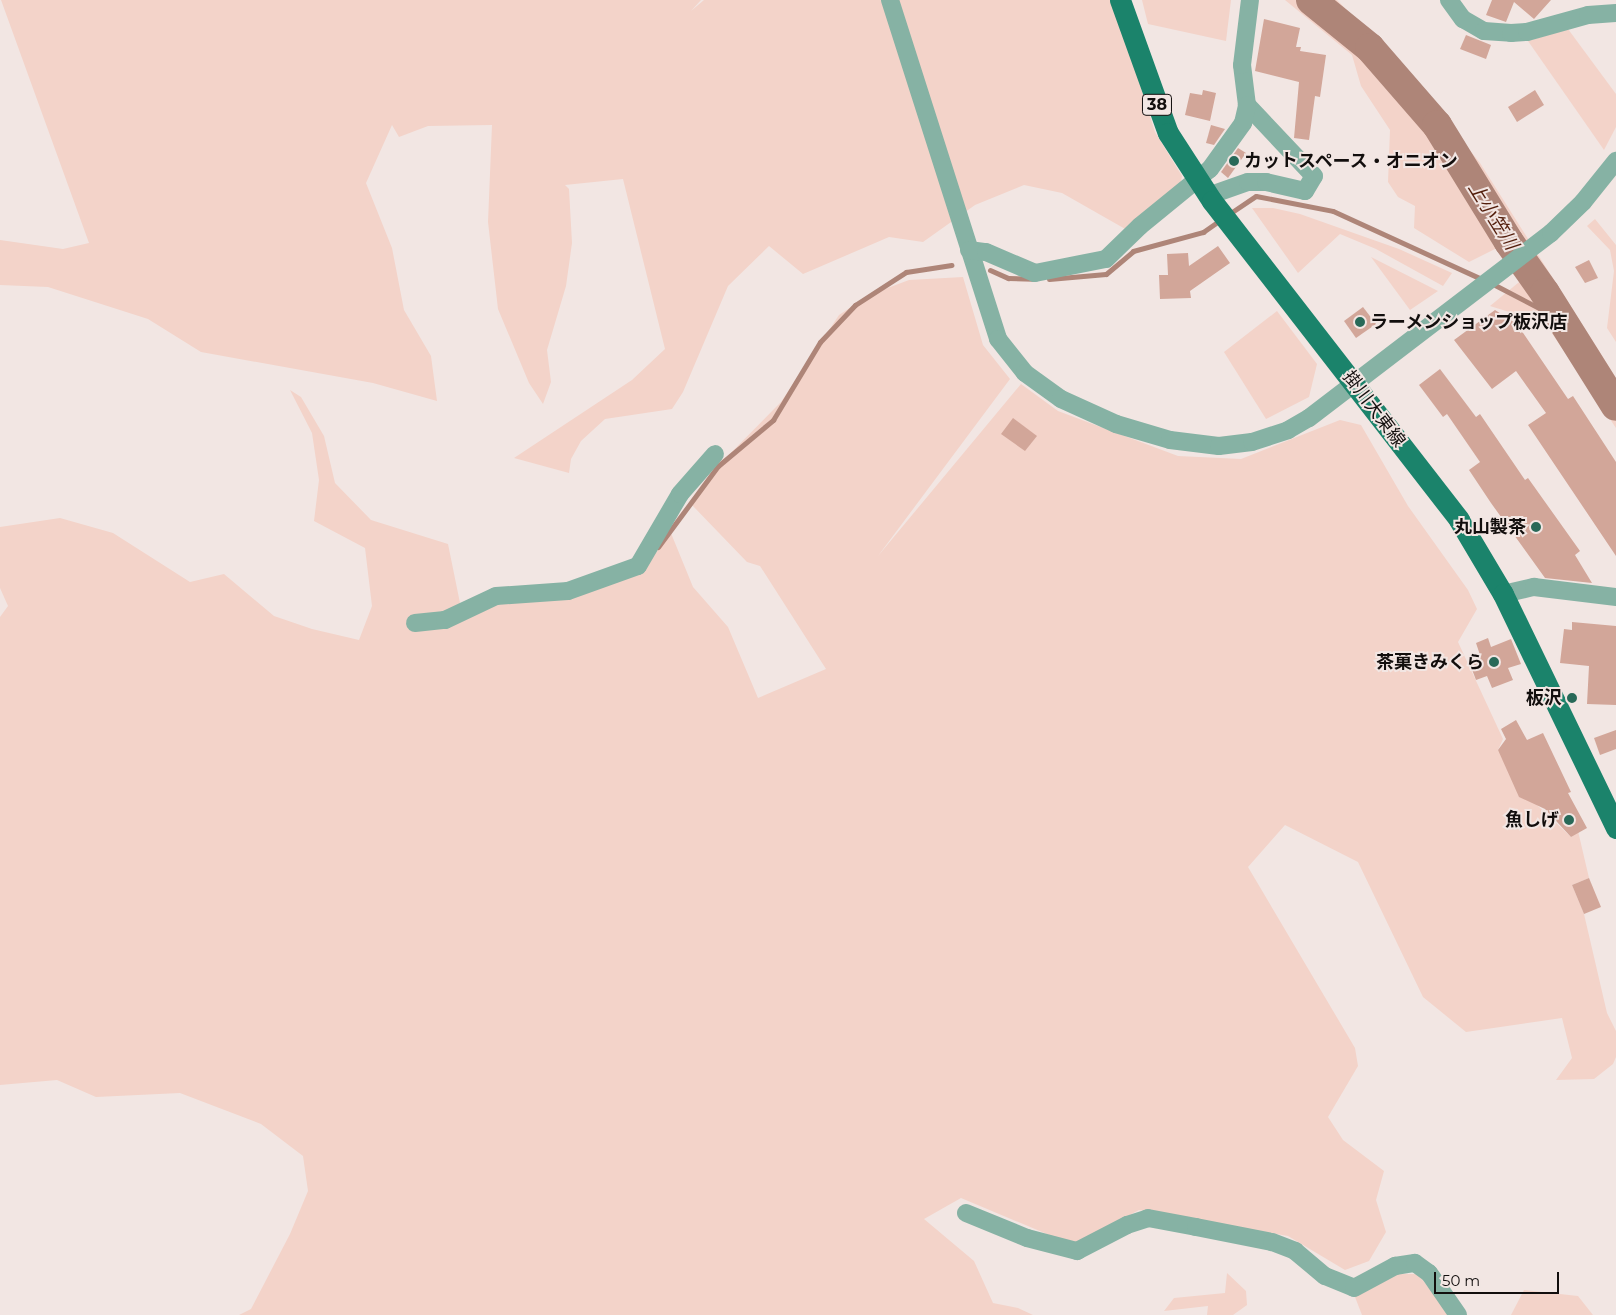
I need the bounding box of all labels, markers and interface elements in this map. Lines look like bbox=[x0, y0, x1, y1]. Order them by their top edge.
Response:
road number: 38 bbox=[1141, 92, 1173, 118]
place label: カットスペース・オニオン bbox=[1244, 150, 1460, 172]
marker: カットスペース・オニオン bbox=[1228, 155, 1240, 167]
water label: 上小笠川 bbox=[1463, 178, 1523, 254]
place label: ラーメンショップ板沢店 bbox=[1370, 311, 1568, 333]
marker: ラーメンショップ板沢店 bbox=[1354, 316, 1366, 328]
street label: 掛川大東線 bbox=[1338, 367, 1410, 451]
place label: 丸山製茶 bbox=[1454, 516, 1526, 538]
marker: 丸山製茶 bbox=[1530, 521, 1542, 533]
place label: 茶菓きみくら bbox=[1376, 651, 1484, 673]
marker: 茶菓きみくら bbox=[1488, 656, 1500, 668]
place label: 板沢 bbox=[1526, 687, 1562, 709]
marker: 板沢 bbox=[1566, 692, 1578, 704]
place label: 魚しげ bbox=[1505, 809, 1559, 831]
marker: 魚しげ bbox=[1563, 814, 1575, 826]
scale bar bbox=[1436, 1262, 1561, 1294]
text: 50 m bbox=[1442, 1271, 1480, 1290]

